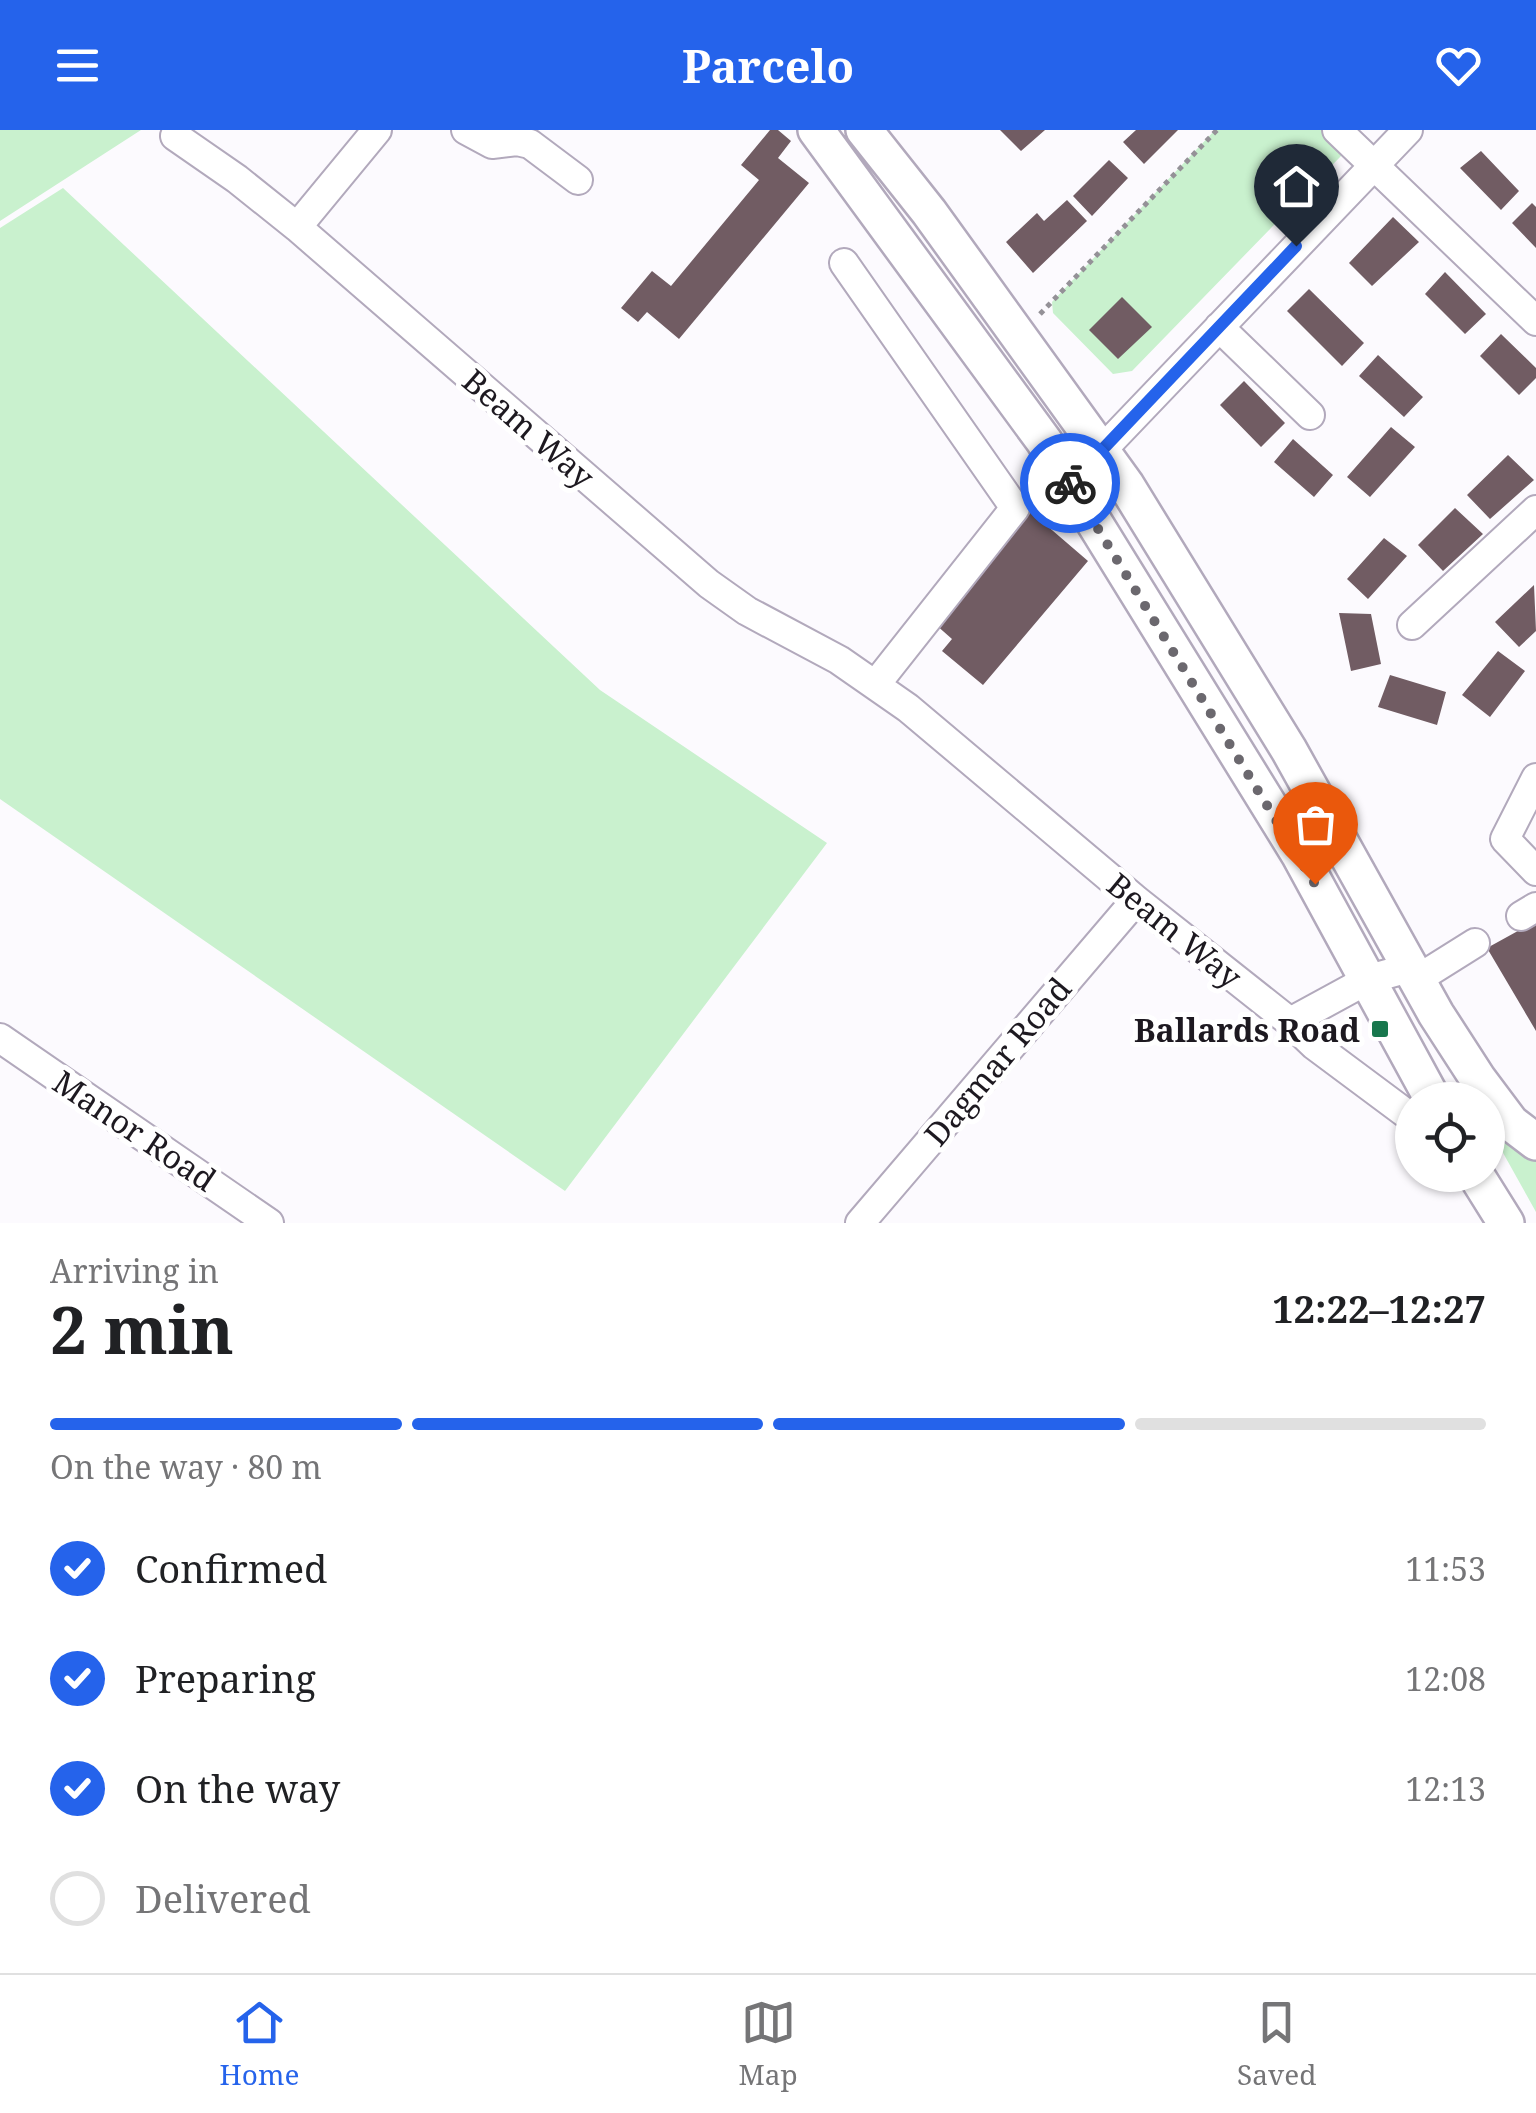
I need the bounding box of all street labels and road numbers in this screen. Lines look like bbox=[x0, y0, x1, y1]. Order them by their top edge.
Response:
street label: Beam Way bbox=[454, 359, 605, 498]
street label: Beam Way bbox=[1099, 863, 1252, 998]
street label: Dagmar Road bbox=[914, 968, 1080, 1154]
street label: Manor Road bbox=[45, 1060, 225, 1200]

